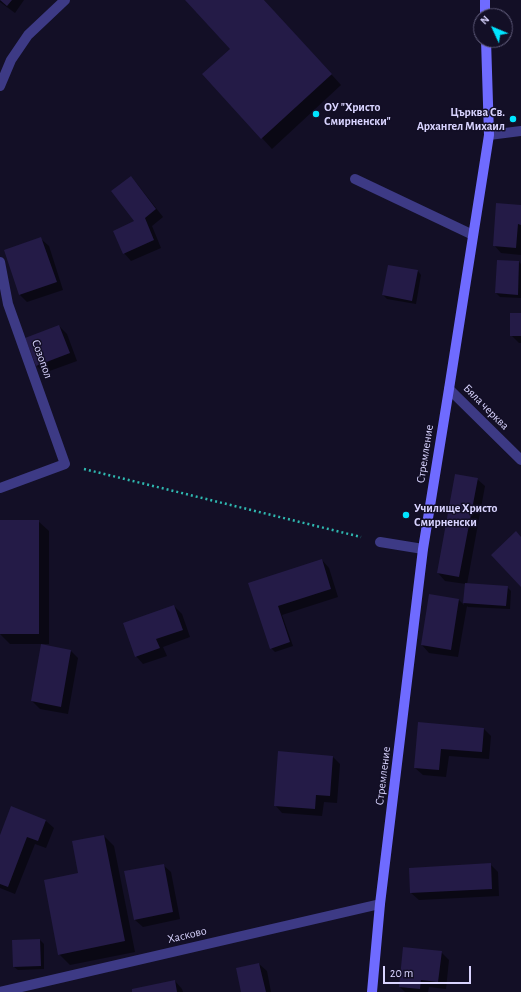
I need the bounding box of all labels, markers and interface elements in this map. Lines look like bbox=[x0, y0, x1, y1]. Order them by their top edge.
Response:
north arrow bbox=[473, 8, 513, 48]
text: N bbox=[478, 13, 491, 27]
place label: ОУ "Христо Смирненски" bbox=[324, 100, 391, 128]
place label: Църква Св. Архангел Михаил bbox=[417, 105, 505, 133]
marker: ОУ "Христо Смирненски" bbox=[311, 109, 321, 119]
marker: Църква Св. Архангел Михаил bbox=[508, 114, 518, 124]
street label: Созопол bbox=[28, 338, 56, 380]
street label: Бяла черква bbox=[460, 381, 512, 433]
street label: Стремление bbox=[413, 424, 437, 484]
place label: Училище Христо Смирненски bbox=[414, 501, 497, 529]
marker: Училище Христо Смирненски bbox=[401, 510, 411, 520]
street label: Стремление bbox=[372, 746, 394, 806]
street label: Хасково bbox=[166, 924, 208, 946]
scale bar bbox=[385, 958, 473, 984]
text: 20 m bbox=[390, 967, 413, 979]

